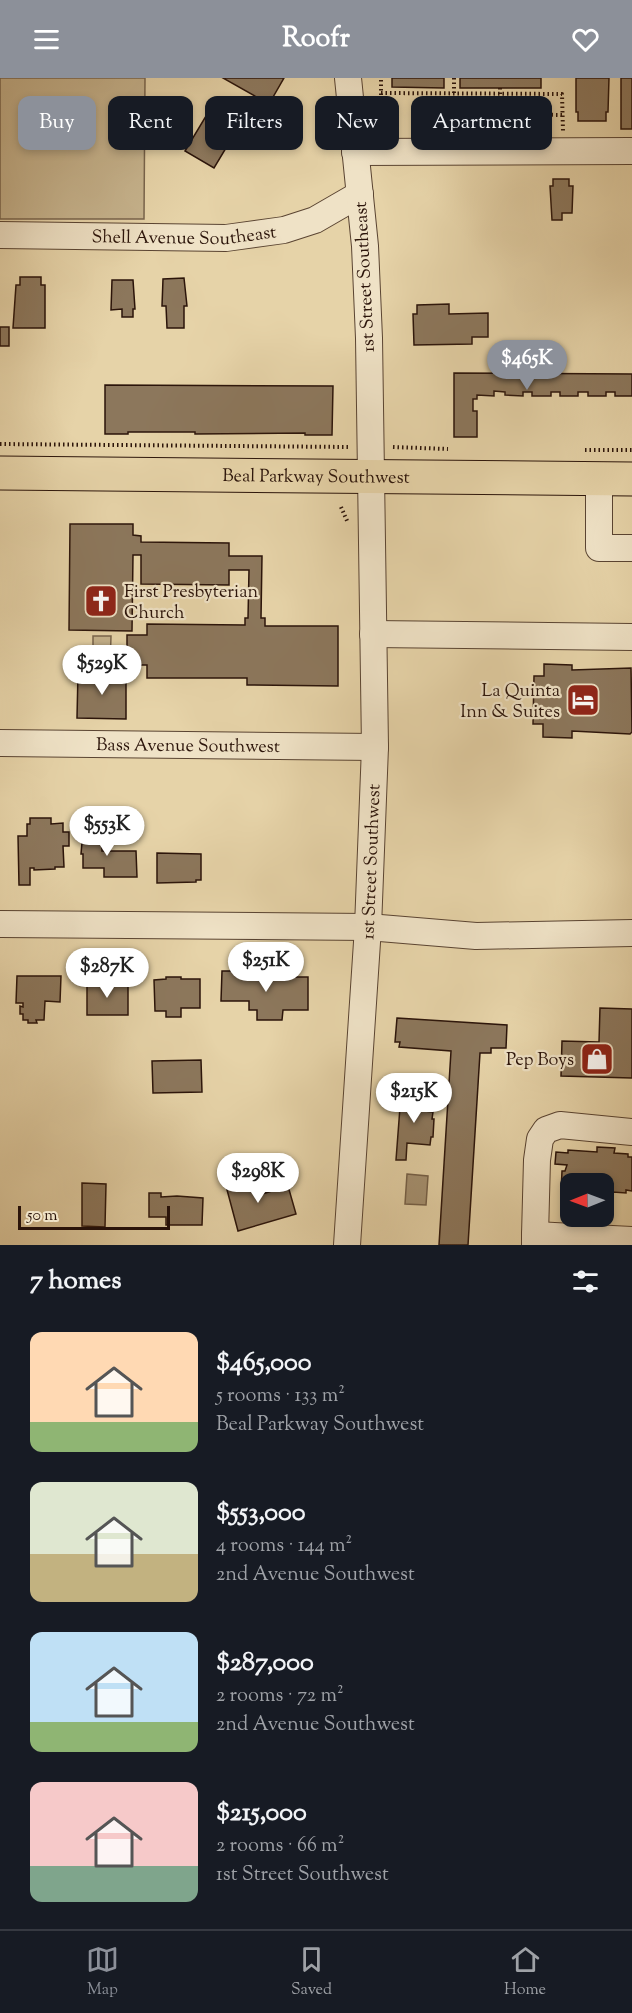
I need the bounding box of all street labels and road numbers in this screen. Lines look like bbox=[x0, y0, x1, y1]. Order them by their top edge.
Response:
street label: 1st Street Southeast bbox=[349, 201, 383, 353]
street label: Shell Avenue Southeast bbox=[91, 220, 278, 253]
street label: Beal Parkway Southwest bbox=[222, 464, 410, 492]
street label: Bass Avenue Southwest bbox=[96, 733, 280, 761]
street label: 1st Street Southwest bbox=[356, 784, 389, 940]

